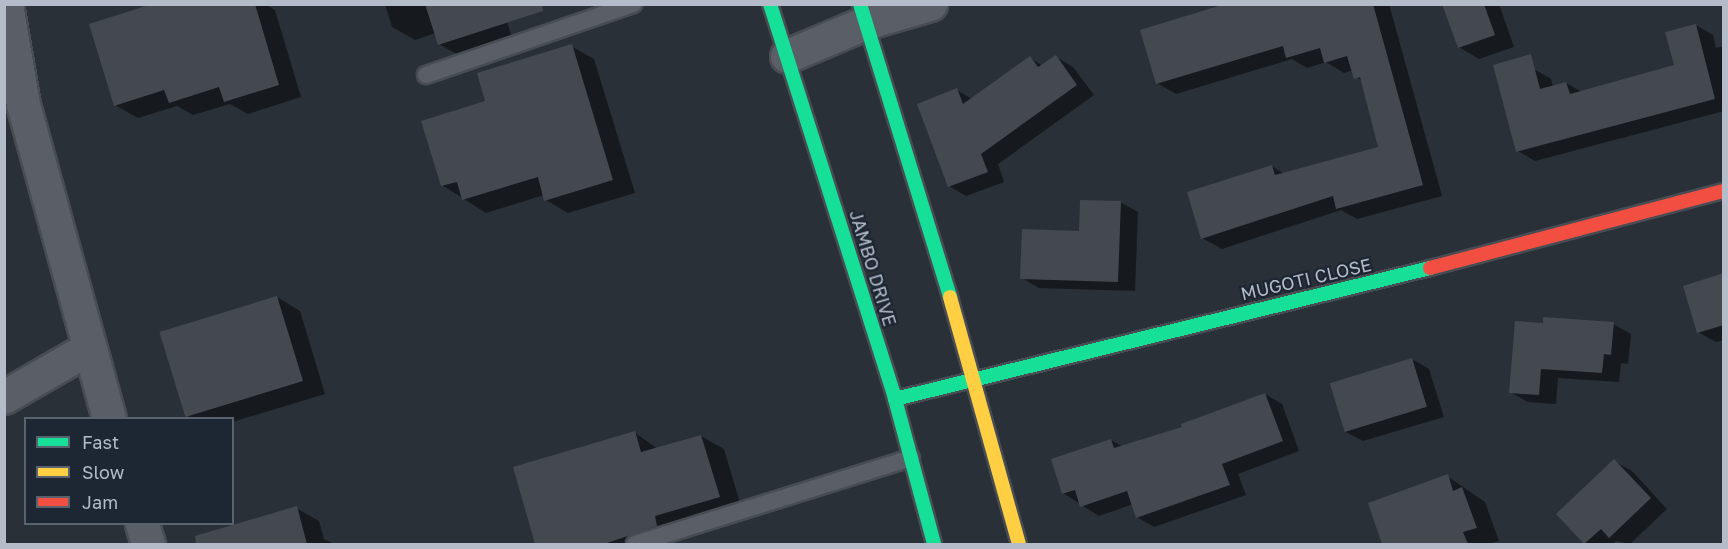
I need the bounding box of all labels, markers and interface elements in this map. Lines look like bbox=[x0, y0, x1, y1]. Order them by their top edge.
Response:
street label: JAMBO DRIVE bbox=[845, 207, 901, 329]
street label: MUGOTI CLOSE bbox=[1239, 253, 1373, 305]
legend bbox=[24, 417, 234, 525]
text: Fast bbox=[82, 431, 119, 453]
text: Slow bbox=[82, 461, 124, 483]
text: Jam bbox=[82, 491, 118, 513]

